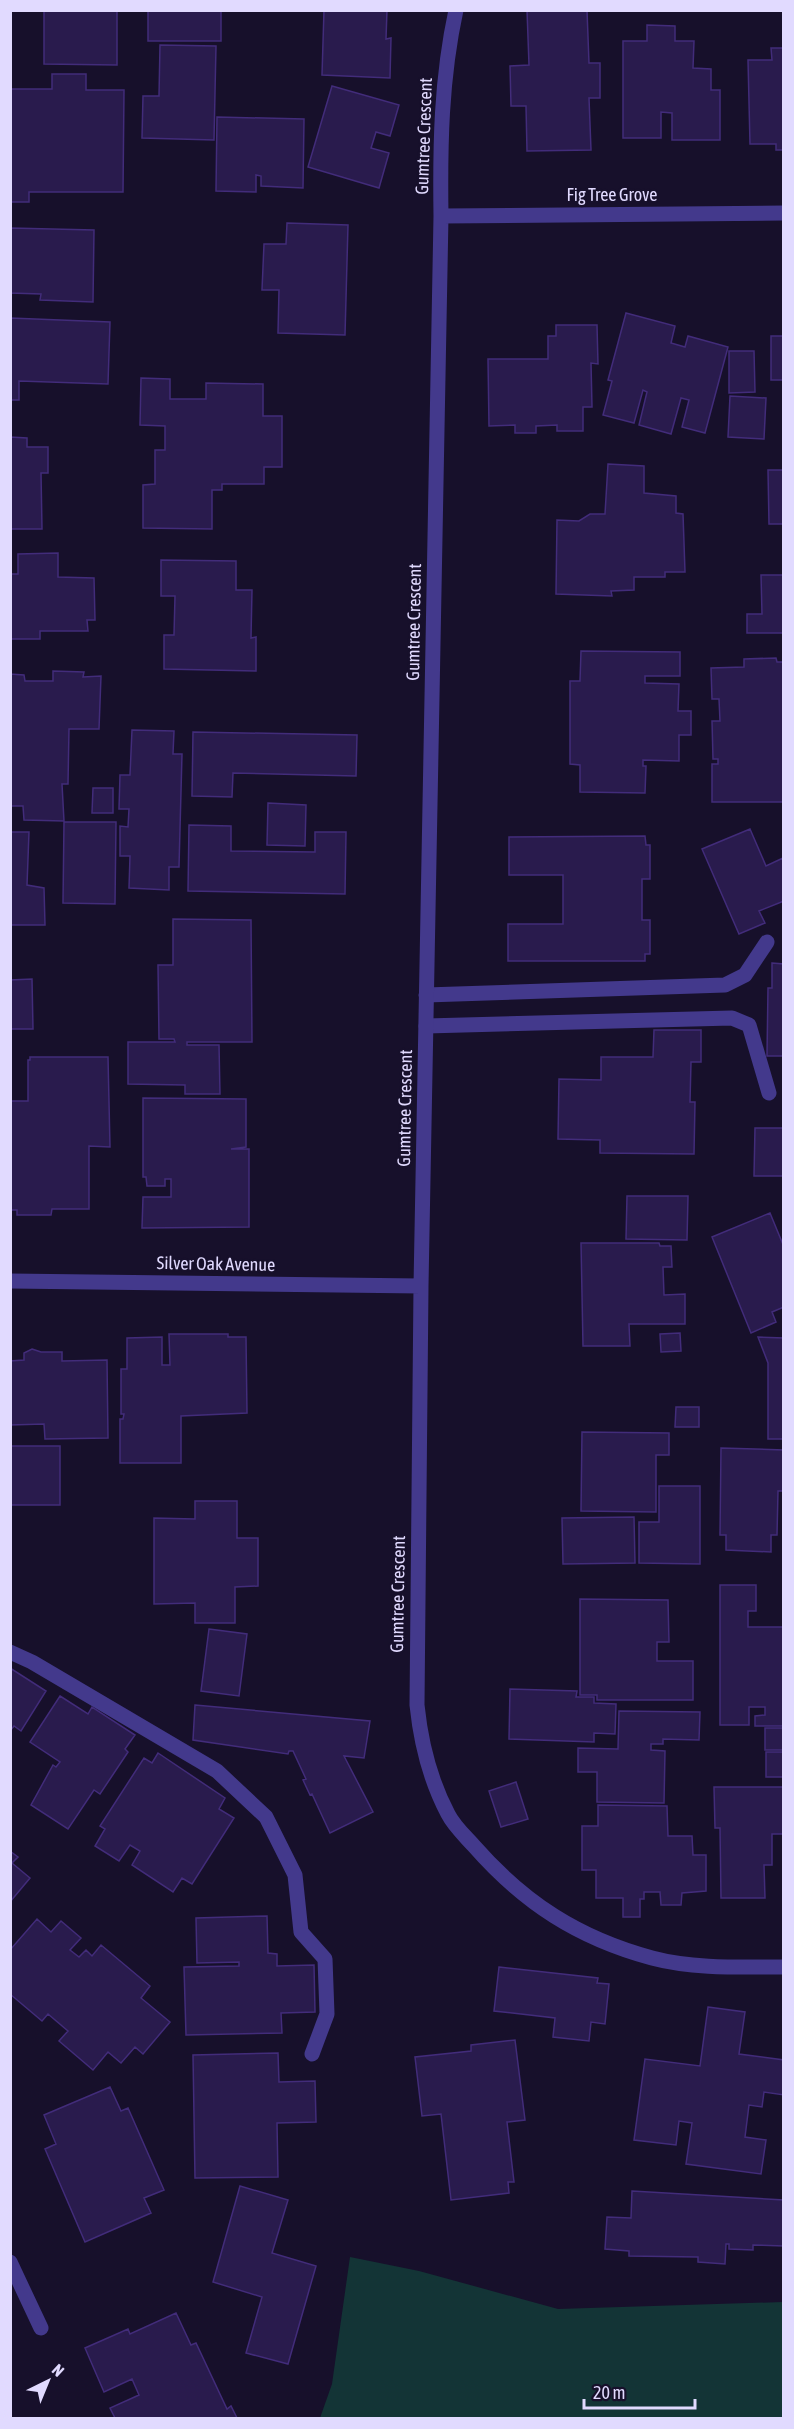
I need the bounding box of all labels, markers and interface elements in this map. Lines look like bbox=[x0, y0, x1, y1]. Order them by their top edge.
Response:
street label: Gumtree Crescent bbox=[411, 77, 436, 195]
street label: Fig Tree Grove bbox=[567, 184, 658, 205]
street label: Gumtree Crescent bbox=[402, 563, 425, 681]
street label: Gumtree Crescent bbox=[393, 1049, 416, 1167]
street label: Silver Oak Avenue bbox=[157, 1252, 275, 1275]
street label: Gumtree Crescent bbox=[386, 1535, 409, 1653]
north arrow bbox=[18, 2351, 78, 2411]
text: N bbox=[49, 2360, 68, 2380]
scale bar bbox=[584, 2372, 695, 2410]
text: 20 m bbox=[593, 2382, 625, 2403]

